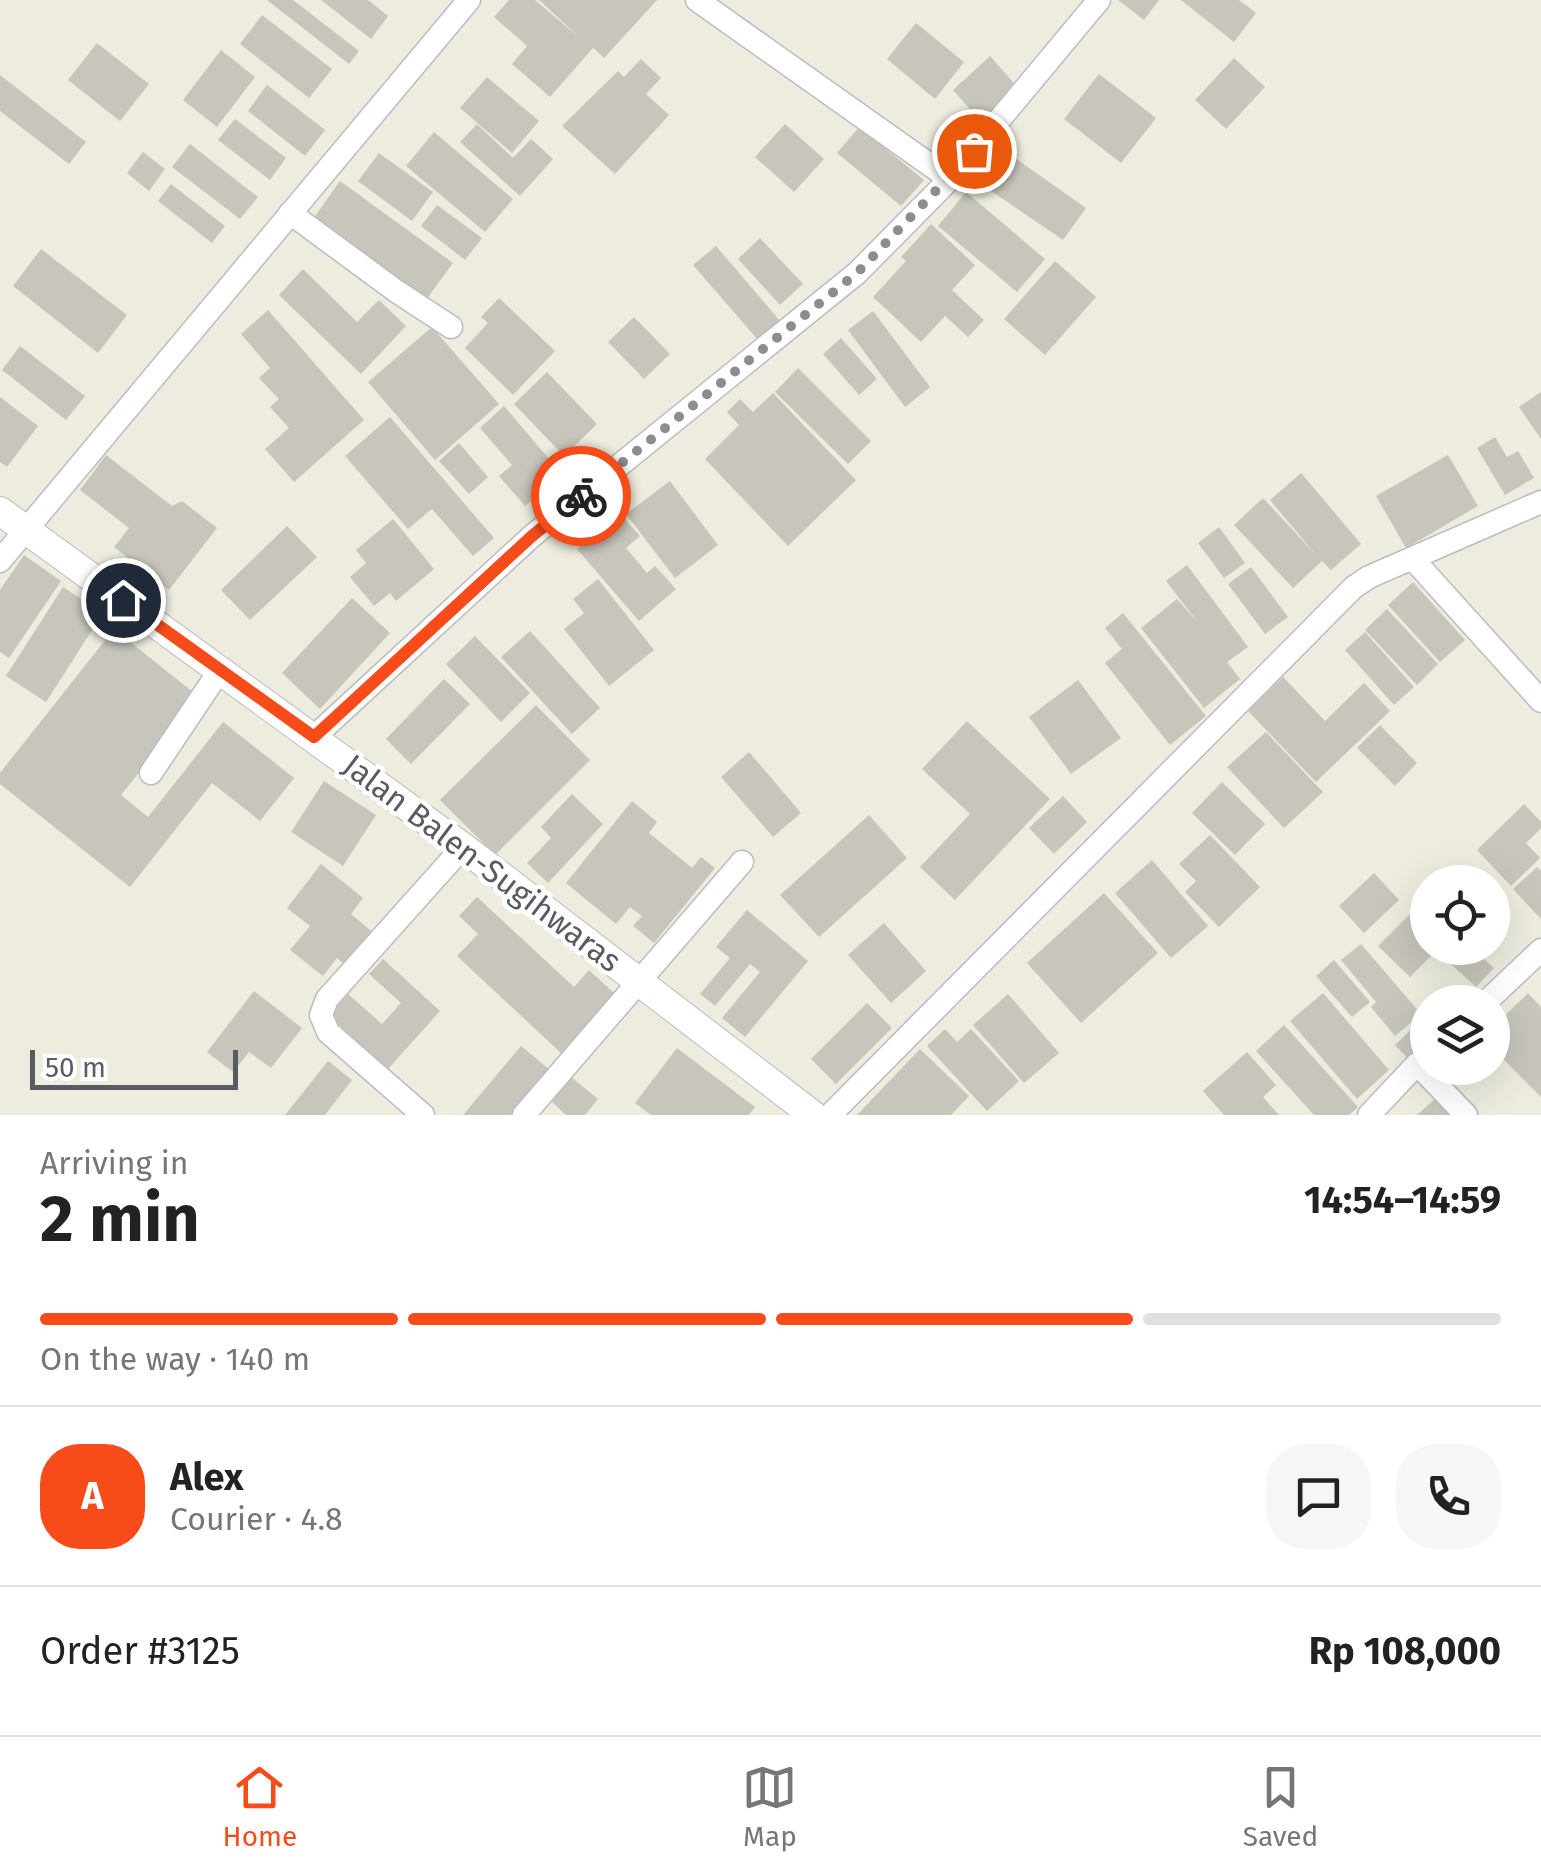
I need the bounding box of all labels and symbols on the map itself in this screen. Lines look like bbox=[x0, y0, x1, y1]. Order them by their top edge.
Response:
pin bbox=[932, 109, 1017, 194]
courier bbox=[531, 446, 631, 546]
pin bbox=[81, 558, 166, 643]
street label: Jalan Balen-Sugihwaras bbox=[336, 746, 628, 980]
scale bar bbox=[30, 1045, 238, 1090]

